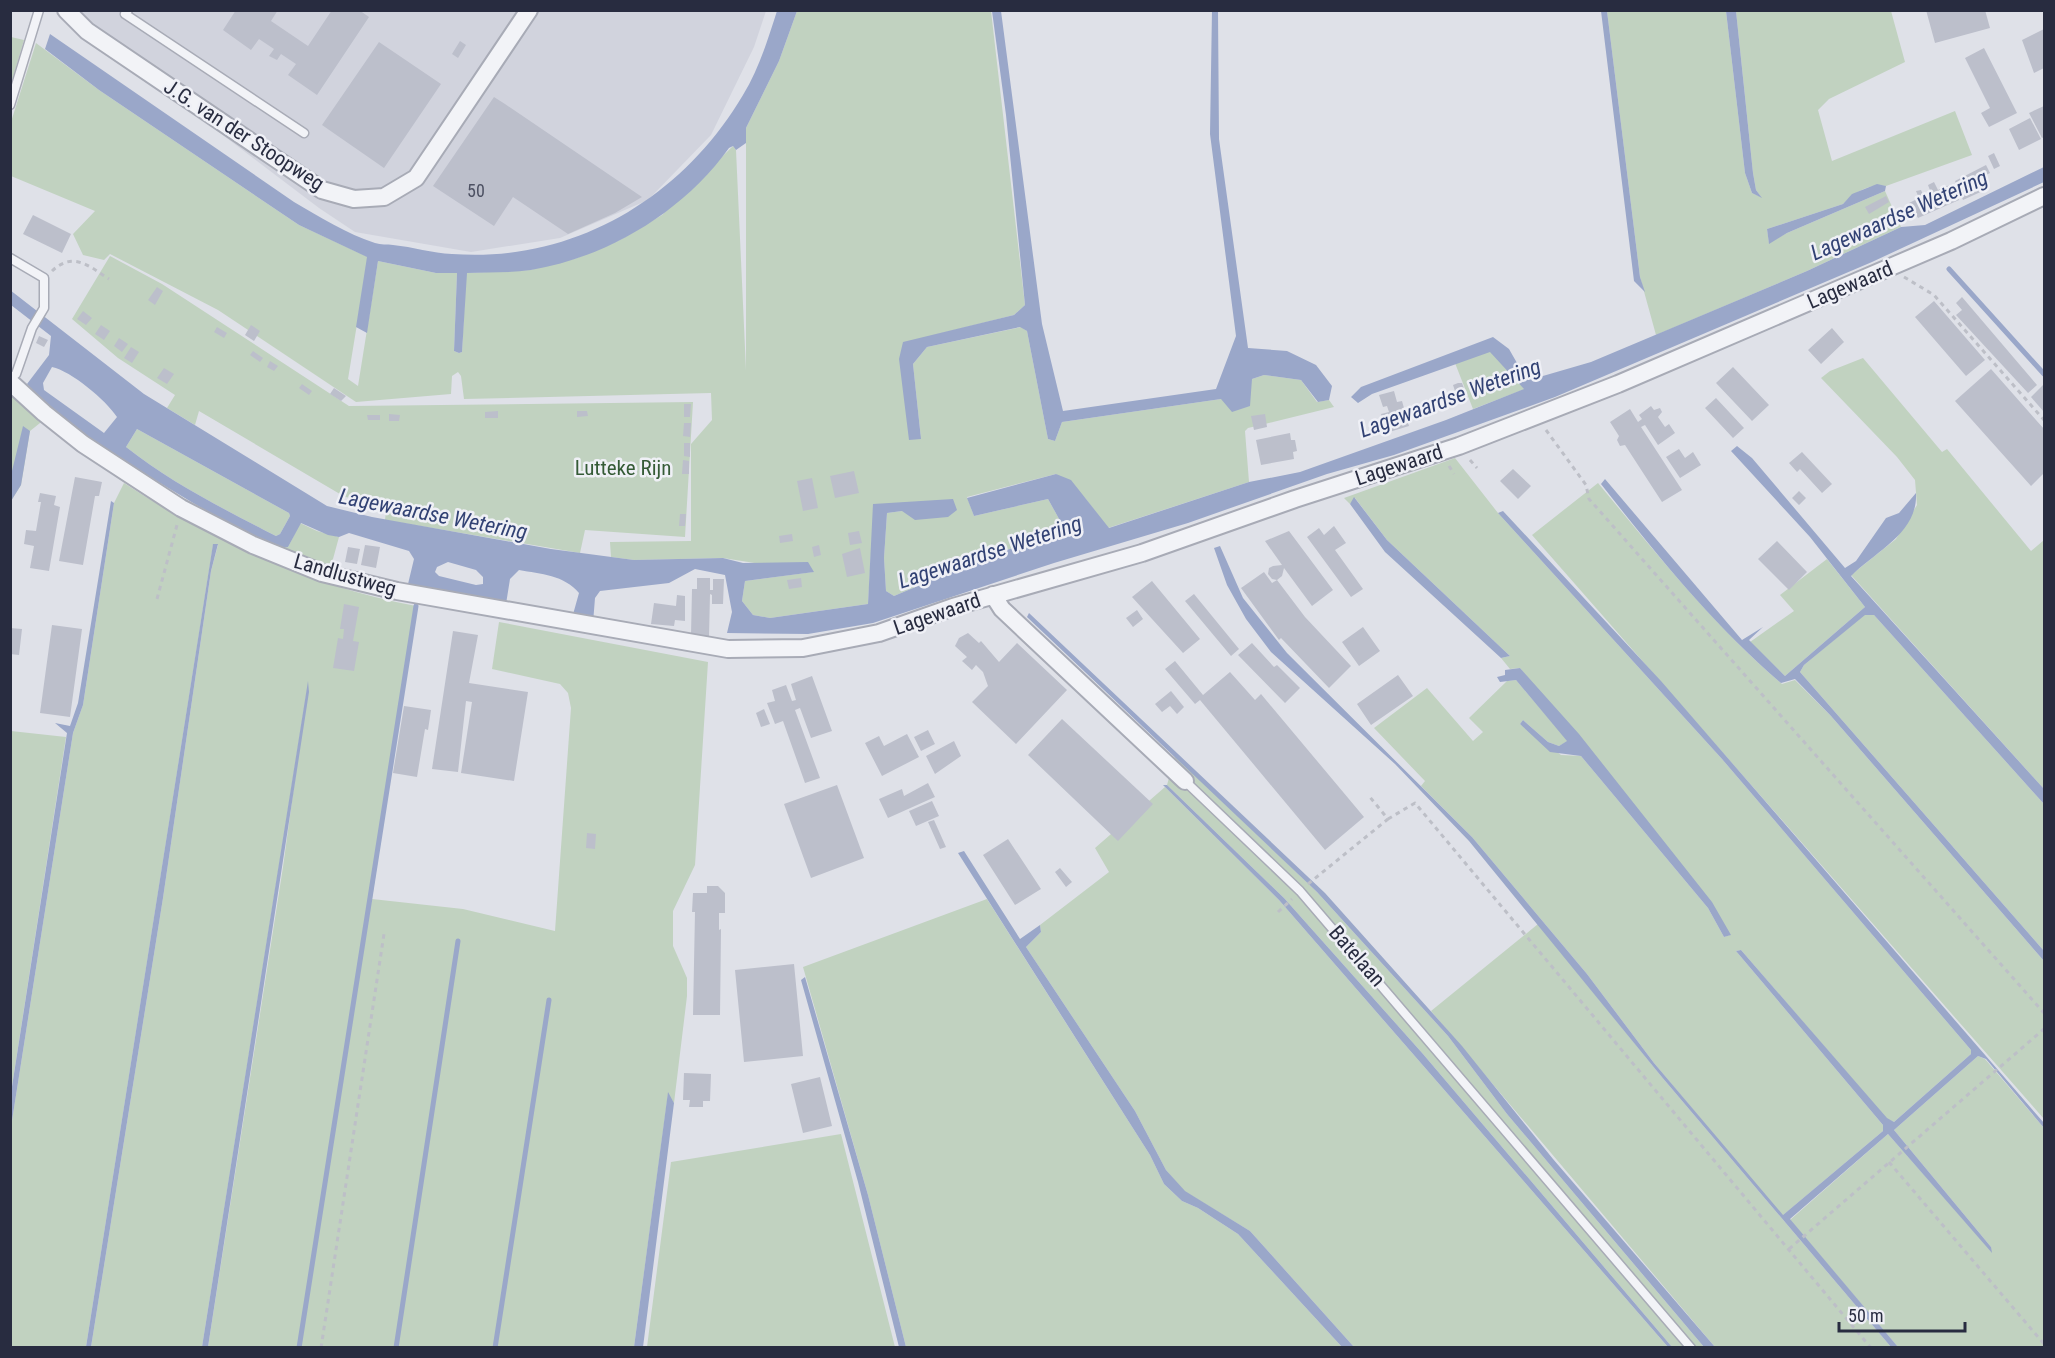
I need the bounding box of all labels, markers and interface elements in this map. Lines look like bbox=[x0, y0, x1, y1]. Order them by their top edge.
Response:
street label: J.G. van der Stoopweg bbox=[159, 74, 329, 196]
water label: Lagewaardse Wetering bbox=[1807, 164, 1992, 265]
house number: 50 bbox=[467, 180, 485, 201]
street label: Lagewaard bbox=[1804, 256, 1896, 314]
water label: Lagewaardse Wetering bbox=[1356, 353, 1545, 442]
street label: Lagewaard bbox=[1352, 440, 1446, 490]
park label: Lutteke Rijn bbox=[575, 456, 671, 480]
water label: Lagewaardse Wetering bbox=[337, 483, 530, 545]
water label: Lagewaardse Wetering bbox=[895, 510, 1085, 593]
street label: Landlustweg bbox=[291, 549, 399, 601]
street label: Lagewaard bbox=[890, 588, 984, 640]
street label: Batelaan bbox=[1324, 921, 1390, 991]
scale bar bbox=[1839, 1295, 1965, 1333]
text: 50 m bbox=[1848, 1305, 1883, 1326]

